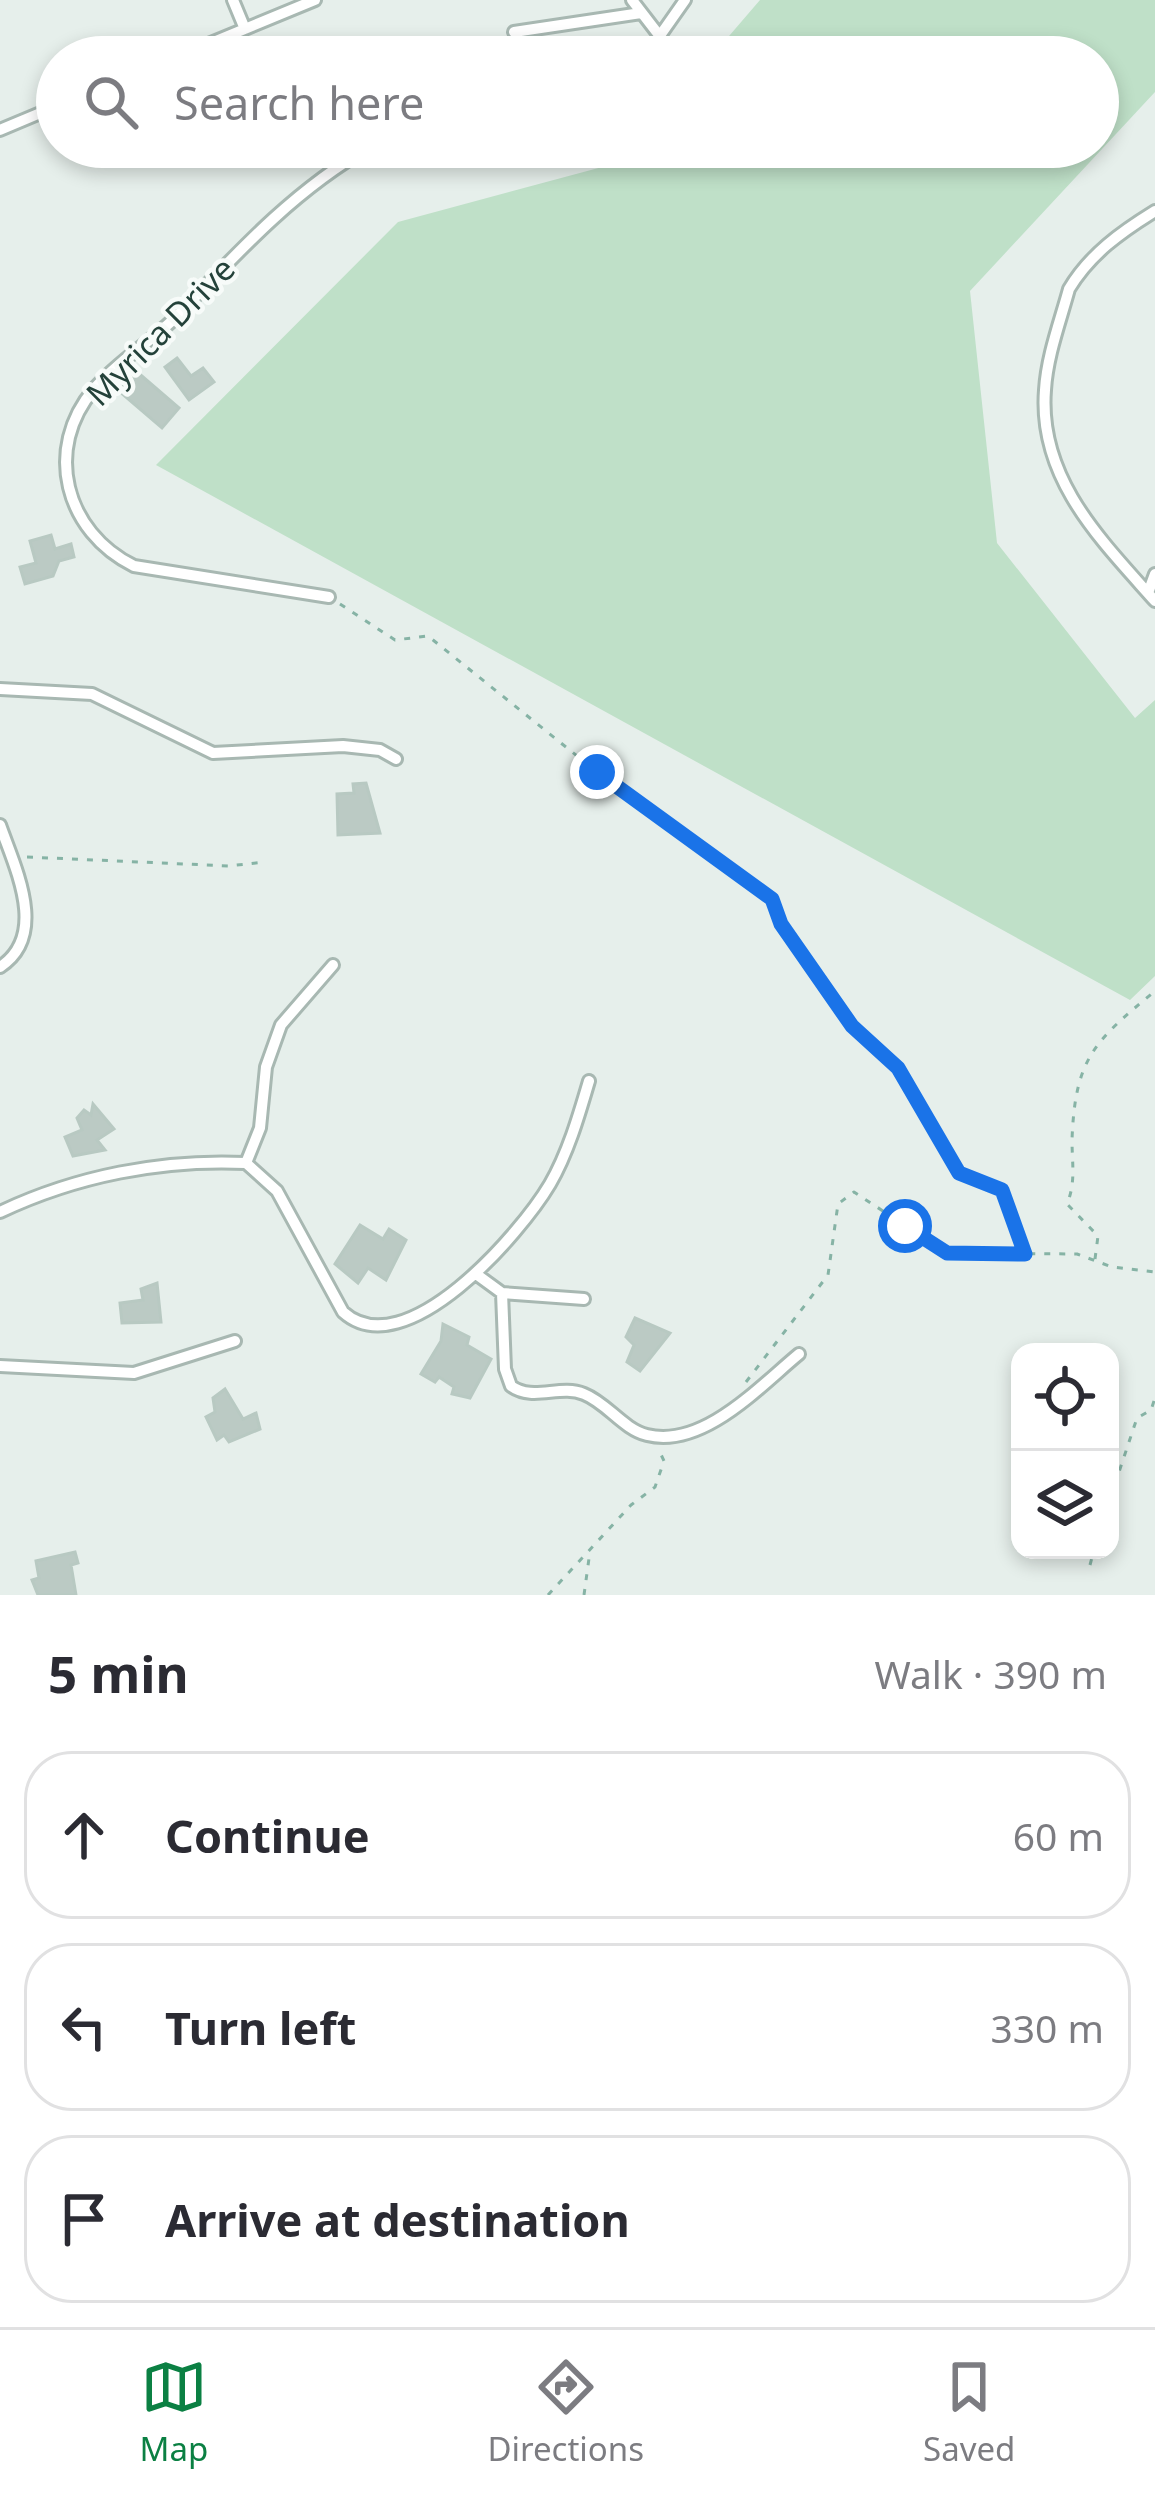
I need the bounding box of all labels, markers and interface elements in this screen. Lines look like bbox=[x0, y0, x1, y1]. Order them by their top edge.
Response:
search box bbox=[36, 36, 1119, 168]
icon: search bbox=[78, 69, 144, 135]
text: Search here bbox=[174, 72, 424, 133]
street label: Myrica Drive bbox=[76, 247, 244, 415]
route end bbox=[570, 745, 624, 799]
route start bbox=[878, 1199, 932, 1253]
map controls bbox=[1011, 1343, 1119, 1559]
button: locate bbox=[1011, 1343, 1119, 1451]
button: layers bbox=[1011, 1451, 1119, 1559]
text: 5 min bbox=[48, 1638, 189, 1708]
text: Walk · 390 m bbox=[874, 1647, 1107, 1700]
icon: ahead bbox=[51, 1802, 117, 1868]
text: Continue bbox=[165, 1805, 370, 1866]
text: 60 m bbox=[1013, 1809, 1104, 1862]
icon: left bbox=[51, 1994, 117, 2060]
text: Turn left bbox=[165, 1997, 356, 2058]
text: 330 m bbox=[990, 2001, 1104, 2054]
icon: arrive bbox=[51, 2186, 117, 2252]
text: Arrive at destination bbox=[165, 2189, 630, 2250]
tab: Map bbox=[140, 2354, 208, 2471]
tab: Directions bbox=[487, 2354, 644, 2471]
tab: Saved bbox=[923, 2354, 1015, 2471]

